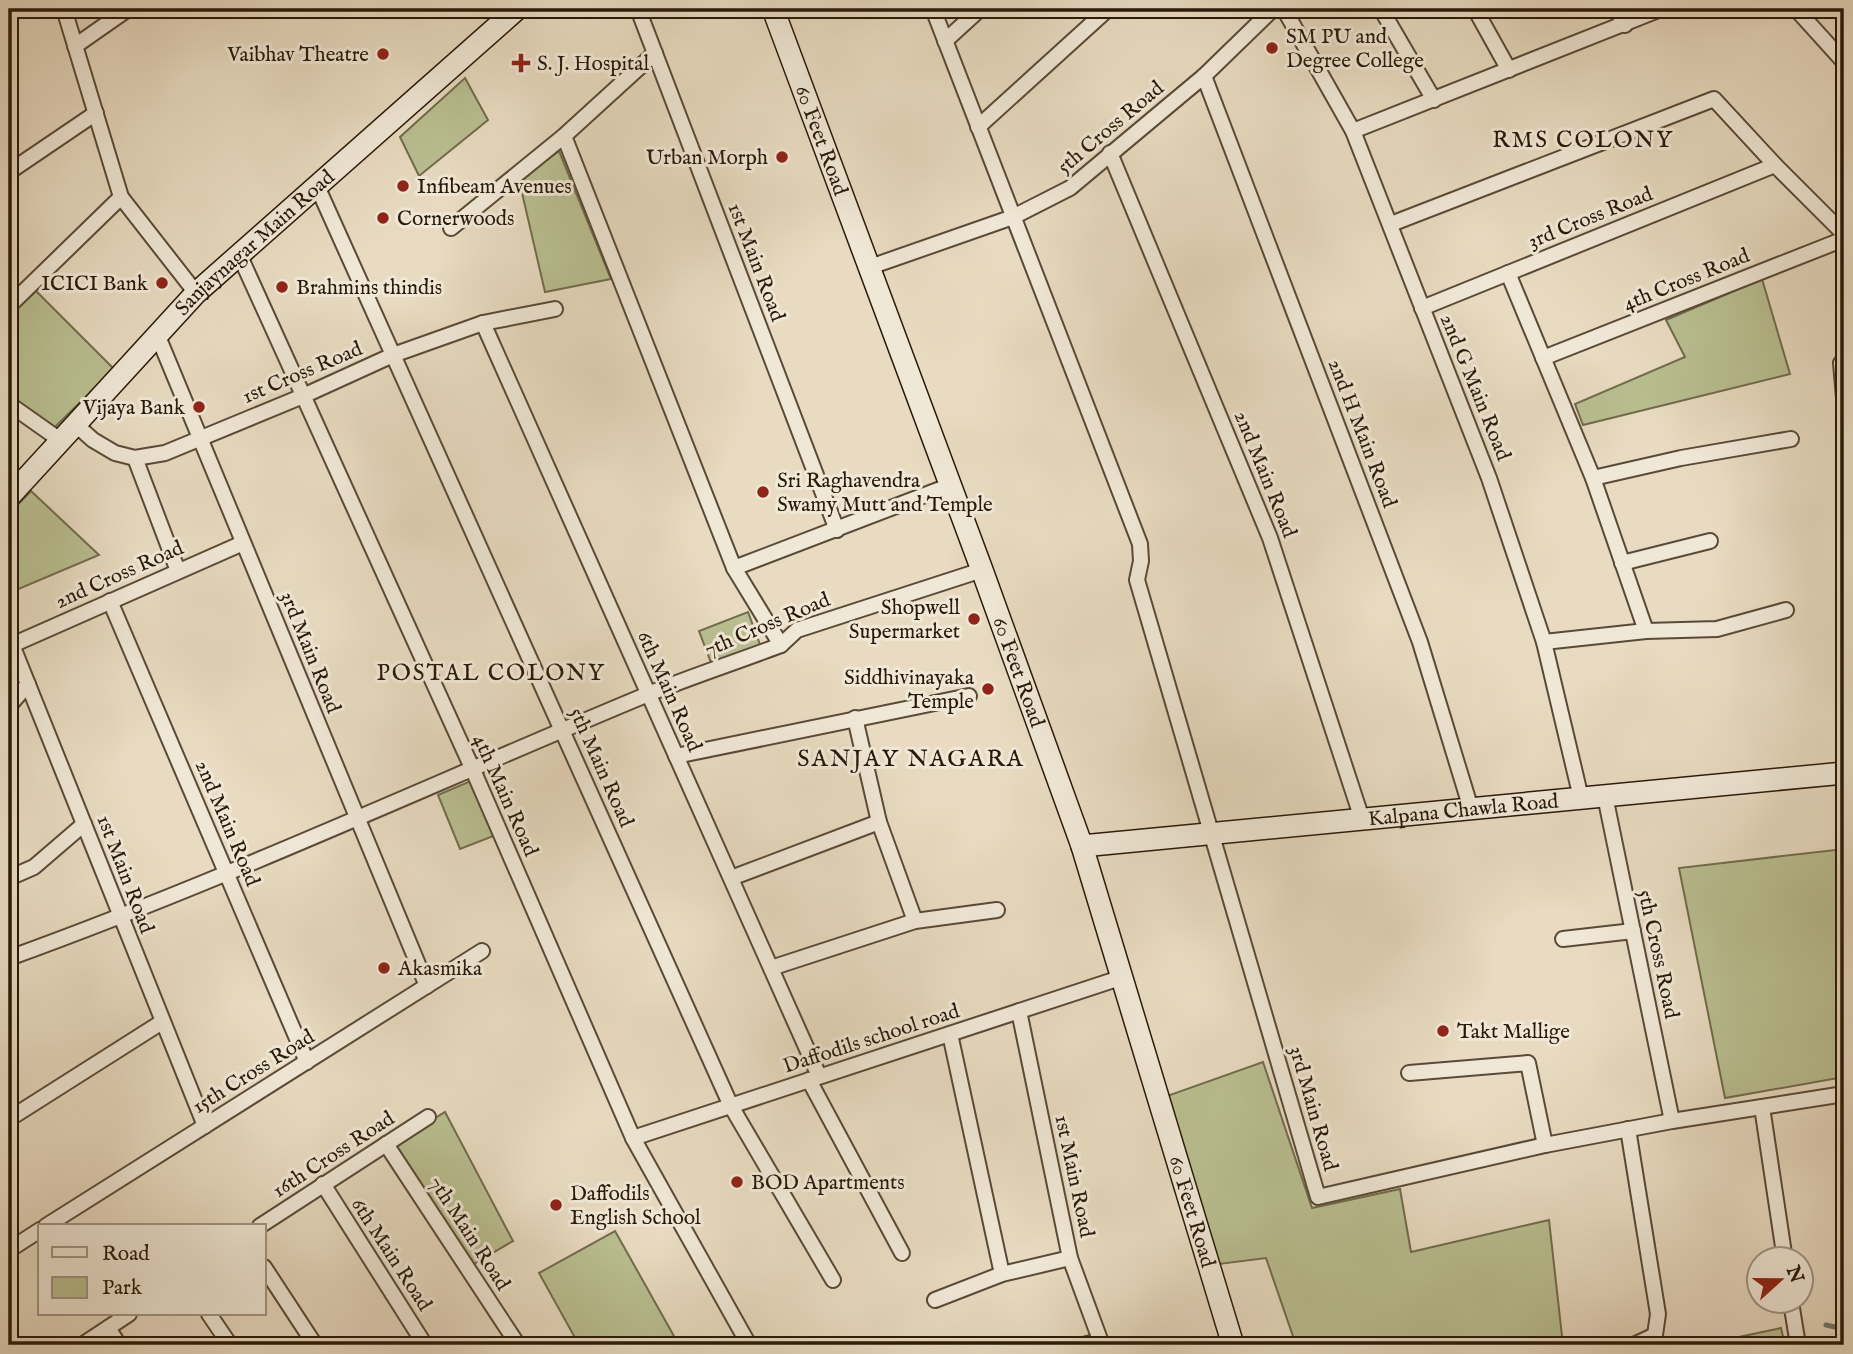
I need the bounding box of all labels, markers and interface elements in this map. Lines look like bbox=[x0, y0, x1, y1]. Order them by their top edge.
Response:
place label: SM PU and Degree College bbox=[1286, 24, 1424, 75]
marker: SM PU and Degree College bbox=[1264, 40, 1280, 56]
place label: Vaibhav Theatre bbox=[226, 42, 369, 69]
marker: Vaibhav Theatre bbox=[375, 46, 391, 62]
place label: S. J. Hospital bbox=[537, 51, 649, 78]
marker: S. J. Hospital bbox=[511, 53, 531, 73]
street label: 5th Cross Road bbox=[1052, 75, 1171, 181]
street label: 60 Feet Road bbox=[788, 82, 854, 200]
district label: RMS COLONY bbox=[1492, 126, 1674, 155]
place label: Urban Morph bbox=[646, 145, 768, 172]
marker: Urban Morph bbox=[774, 149, 790, 165]
street label: Sanjaynagar Main Road bbox=[170, 164, 342, 322]
place label: Infibeam Avenues bbox=[417, 174, 572, 201]
marker: Infibeam Avenues bbox=[395, 178, 411, 194]
street label: 3rd Cross Road bbox=[1524, 181, 1658, 256]
street label: 1st Main Road bbox=[721, 199, 791, 326]
place label: Cornerwoods bbox=[397, 206, 514, 233]
marker: Cornerwoods bbox=[375, 210, 391, 226]
street label: 4th Cross Road bbox=[1619, 242, 1754, 318]
place label: ICICI Bank bbox=[41, 271, 149, 298]
marker: ICICI Bank bbox=[154, 275, 170, 291]
place label: Brahmins thindis bbox=[296, 275, 442, 302]
marker: Brahmins thindis bbox=[274, 279, 290, 295]
street label: 2nd G Main Road bbox=[1433, 310, 1517, 466]
street label: 1st Cross Road bbox=[238, 336, 367, 411]
street label: 2nd H Main Road bbox=[1321, 355, 1403, 512]
place label: Vijaya Bank bbox=[82, 395, 186, 422]
marker: Vijaya Bank bbox=[191, 399, 207, 415]
street label: 2nd Main Road bbox=[1227, 407, 1303, 543]
place label: Sri Raghavendra Swamy Mutt and Temple bbox=[777, 468, 993, 519]
marker: Sri Raghavendra Swamy Mutt and Temple bbox=[755, 484, 771, 500]
street label: 2nd Cross Road bbox=[51, 535, 189, 616]
street label: 7th Cross Road bbox=[701, 587, 835, 664]
street label: 3rd Main Road bbox=[273, 588, 347, 718]
place label: Shopwell Supermarket bbox=[849, 595, 960, 646]
marker: Shopwell Supermarket bbox=[966, 611, 982, 627]
street label: 60 Feet Road bbox=[985, 613, 1050, 732]
street label: 6th Main Road bbox=[630, 627, 708, 757]
district label: POSTAL COLONY bbox=[376, 659, 606, 688]
place label: Siddhivinayaka Temple bbox=[844, 665, 975, 716]
marker: Siddhivinayaka Temple bbox=[980, 681, 996, 697]
street label: 5th Main Road bbox=[562, 704, 639, 832]
street label: 4th Main Road bbox=[466, 730, 544, 862]
district label: SANJAY NAGARA bbox=[797, 744, 1025, 775]
street label: 2nd Main Road bbox=[188, 756, 266, 891]
street label: Kalpana Chawla Road bbox=[1367, 788, 1561, 834]
street label: 1st Main Road bbox=[90, 811, 160, 938]
street label: 5th Cross Road bbox=[1631, 887, 1685, 1022]
place label: Akasmika bbox=[397, 956, 483, 983]
marker: Akasmika bbox=[376, 960, 392, 976]
street label: Daffodils school road bbox=[780, 998, 964, 1081]
place label: Takt Mallige bbox=[1457, 1019, 1570, 1046]
marker: Takt Mallige bbox=[1435, 1023, 1451, 1039]
street label: 15th Cross Road bbox=[188, 1024, 321, 1121]
street label: 3rd Main Road bbox=[1282, 1043, 1344, 1175]
street label: 16th Cross Road bbox=[268, 1105, 401, 1205]
street label: 1st Main Road bbox=[1047, 1113, 1100, 1241]
street label: 60 Feet Road bbox=[1161, 1153, 1221, 1272]
place label: BOD Apartments bbox=[751, 1170, 905, 1197]
street label: 7th Main Road bbox=[422, 1172, 516, 1297]
marker: BOD Apartments bbox=[729, 1174, 745, 1190]
place label: Daffodils English School bbox=[570, 1181, 701, 1232]
street label: 6th Main Road bbox=[344, 1193, 438, 1317]
marker: Daffodils English School bbox=[548, 1197, 564, 1213]
legend bbox=[38, 1224, 266, 1316]
text: Road bbox=[102, 1241, 150, 1268]
north arrow bbox=[1744, 1246, 1814, 1316]
text: N bbox=[1779, 1262, 1808, 1287]
text: Park bbox=[102, 1275, 143, 1302]

